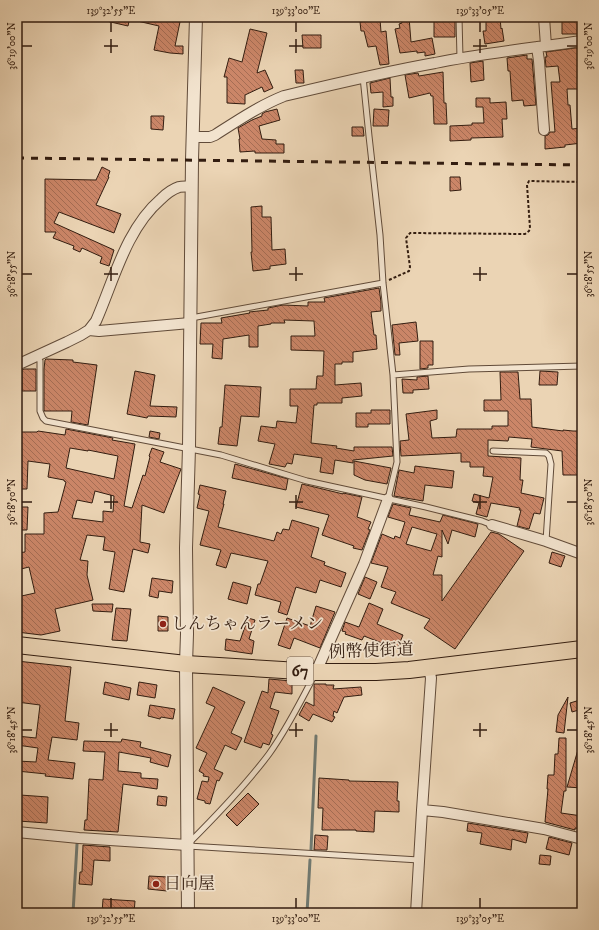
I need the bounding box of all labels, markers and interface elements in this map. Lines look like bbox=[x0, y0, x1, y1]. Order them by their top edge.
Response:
text: 139°32'55"E bbox=[87, 5, 135, 17]
text: 139°33'00"E bbox=[272, 5, 320, 17]
text: 139°33'05"E bbox=[456, 5, 504, 17]
text: 36°19'00"N bbox=[6, 22, 18, 70]
text: 36°19'00"N bbox=[583, 22, 595, 70]
text: 36°18'55"N bbox=[6, 251, 18, 297]
text: 36°18'55"N bbox=[583, 251, 595, 297]
text: 36°18'50"N bbox=[6, 479, 18, 525]
text: 36°18'50"N bbox=[583, 479, 595, 525]
place label: しんちゃんラーメン bbox=[171, 613, 323, 635]
marker: しんちゃんラーメン bbox=[158, 619, 168, 629]
street label: 例幣使街道 bbox=[328, 639, 414, 663]
road number: 67 bbox=[287, 657, 313, 685]
text: 36°18'45"N bbox=[6, 706, 18, 754]
text: 36°18'45"N bbox=[583, 706, 595, 754]
place label: 日向屋 bbox=[164, 873, 215, 895]
marker: 日向屋 bbox=[151, 879, 161, 889]
text: 139°32'55"E bbox=[87, 913, 135, 925]
text: 139°33'00"E bbox=[272, 913, 320, 925]
text: 139°33'05"E bbox=[456, 913, 504, 925]

